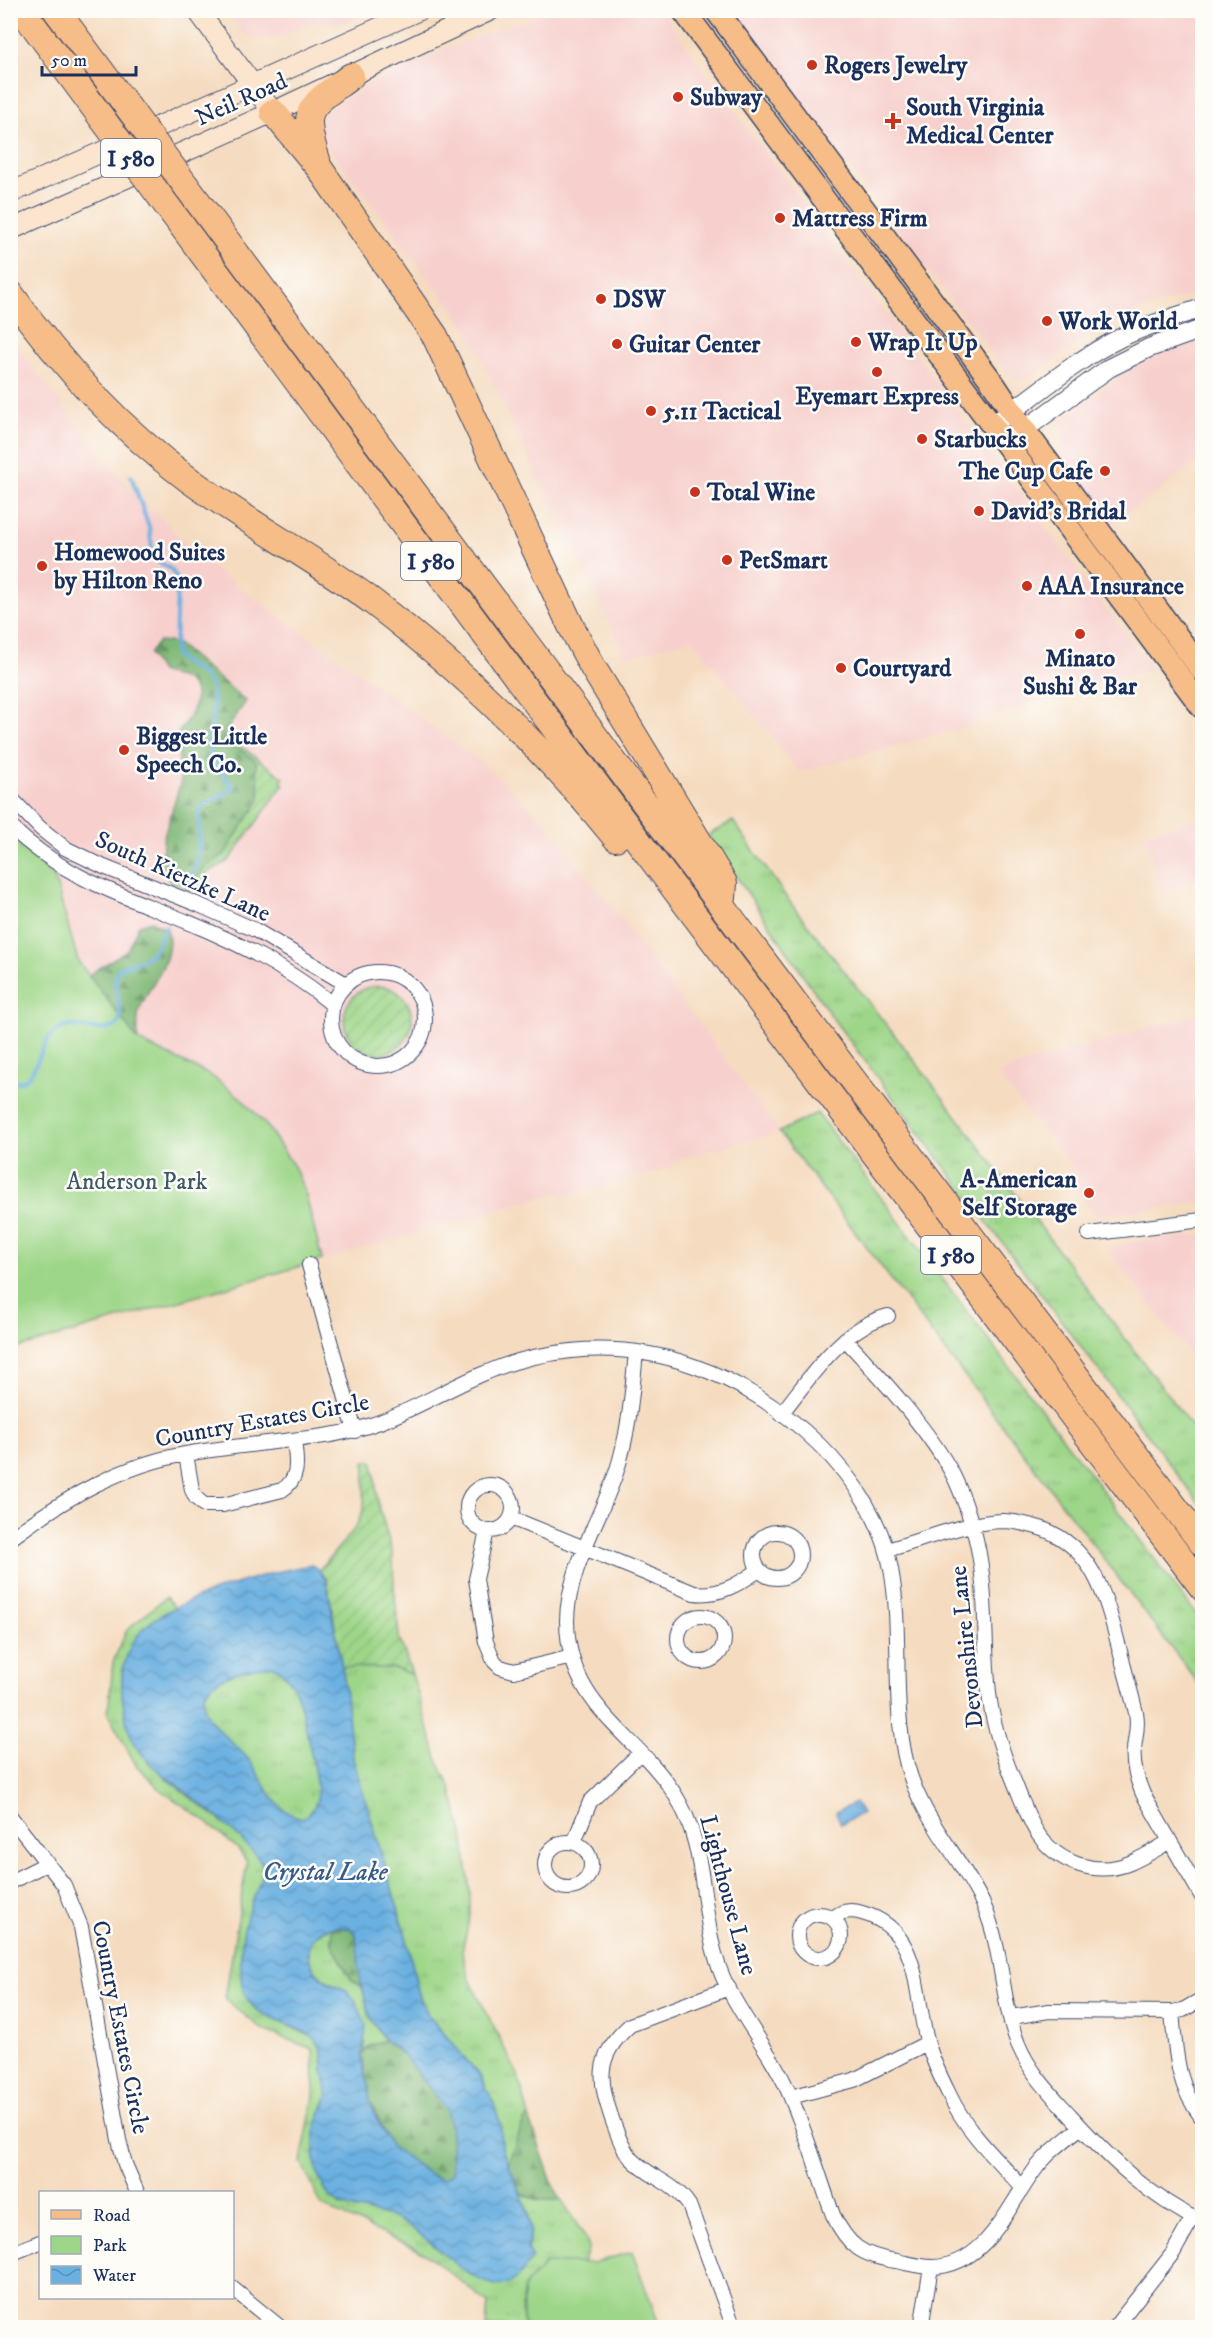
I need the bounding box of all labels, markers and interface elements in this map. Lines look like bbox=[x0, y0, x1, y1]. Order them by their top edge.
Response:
scale bar bbox=[42, 39, 136, 77]
text: 50 m bbox=[51, 50, 87, 72]
place label: Rogers Jewelry bbox=[824, 51, 968, 81]
marker: Rogers Jewelry bbox=[805, 58, 819, 72]
street label: Neil Road bbox=[191, 66, 292, 133]
place label: Subway bbox=[690, 83, 763, 113]
marker: Subway bbox=[671, 90, 685, 104]
place label: South Virginia Medical Center bbox=[906, 93, 1055, 151]
marker: South Virginia Medical Center bbox=[884, 112, 902, 130]
road number: I 580 bbox=[101, 139, 161, 177]
place label: Mattress Firm bbox=[792, 204, 927, 234]
marker: Mattress Firm bbox=[773, 211, 787, 225]
place label: DSW bbox=[613, 285, 666, 315]
marker: DSW bbox=[594, 292, 608, 306]
place label: Work World bbox=[1058, 307, 1179, 337]
marker: Work World bbox=[1040, 314, 1054, 328]
place label: Wrap It Up bbox=[867, 328, 977, 358]
place label: Guitar Center bbox=[629, 330, 761, 360]
marker: Wrap It Up bbox=[849, 335, 863, 349]
marker: Guitar Center bbox=[610, 337, 624, 351]
marker: Eyemart Express bbox=[870, 365, 884, 379]
place label: Eyemart Express bbox=[795, 382, 959, 412]
place label: 5.11 Tactical bbox=[662, 397, 782, 427]
marker: 5.11 Tactical bbox=[644, 404, 658, 418]
place label: Starbucks bbox=[934, 425, 1026, 455]
marker: Starbucks bbox=[915, 432, 929, 446]
place label: The Cup Cafe bbox=[958, 457, 1093, 487]
marker: The Cup Cafe bbox=[1098, 464, 1112, 478]
place label: Total Wine bbox=[706, 478, 815, 508]
marker: Total Wine bbox=[688, 485, 702, 499]
place label: David's Bridal bbox=[991, 497, 1127, 527]
marker: David's Bridal bbox=[972, 504, 986, 518]
place label: Homewood Suites by Hilton Reno bbox=[53, 538, 225, 596]
road number: I 580 bbox=[401, 542, 461, 580]
place label: PetSmart bbox=[739, 546, 828, 576]
marker: PetSmart bbox=[720, 553, 734, 567]
marker: Homewood Suites by Hilton Reno bbox=[35, 559, 49, 573]
place label: AAA Insurance bbox=[1038, 572, 1184, 602]
marker: AAA Insurance bbox=[1020, 579, 1034, 593]
marker: Minato Sushi & Bar bbox=[1073, 627, 1087, 641]
place label: Minato Sushi & Bar bbox=[1023, 644, 1138, 702]
place label: Courtyard bbox=[853, 654, 952, 684]
marker: Courtyard bbox=[834, 661, 848, 675]
place label: Biggest Little Speech Co. bbox=[136, 722, 267, 780]
marker: Biggest Little Speech Co. bbox=[117, 743, 131, 757]
street label: South Kietzke Lane bbox=[90, 825, 275, 929]
place label: A-American Self Storage bbox=[960, 1165, 1077, 1223]
park label: Anderson Park bbox=[67, 1167, 208, 1197]
marker: A-American Self Storage bbox=[1082, 1186, 1096, 1200]
road number: I 580 bbox=[921, 1236, 981, 1274]
street label: Country Estates Circle bbox=[153, 1387, 372, 1455]
street label: Devonshire Lane bbox=[944, 1564, 990, 1730]
street label: Lighthouse Lane bbox=[692, 1812, 764, 1978]
water label: Crystal Lake bbox=[262, 1856, 389, 1889]
street label: Country Estates Circle bbox=[85, 1918, 155, 2136]
legend bbox=[39, 2191, 234, 2299]
text: Road bbox=[93, 2205, 130, 2227]
text: Park bbox=[93, 2235, 127, 2257]
text: Water bbox=[92, 2265, 136, 2287]

